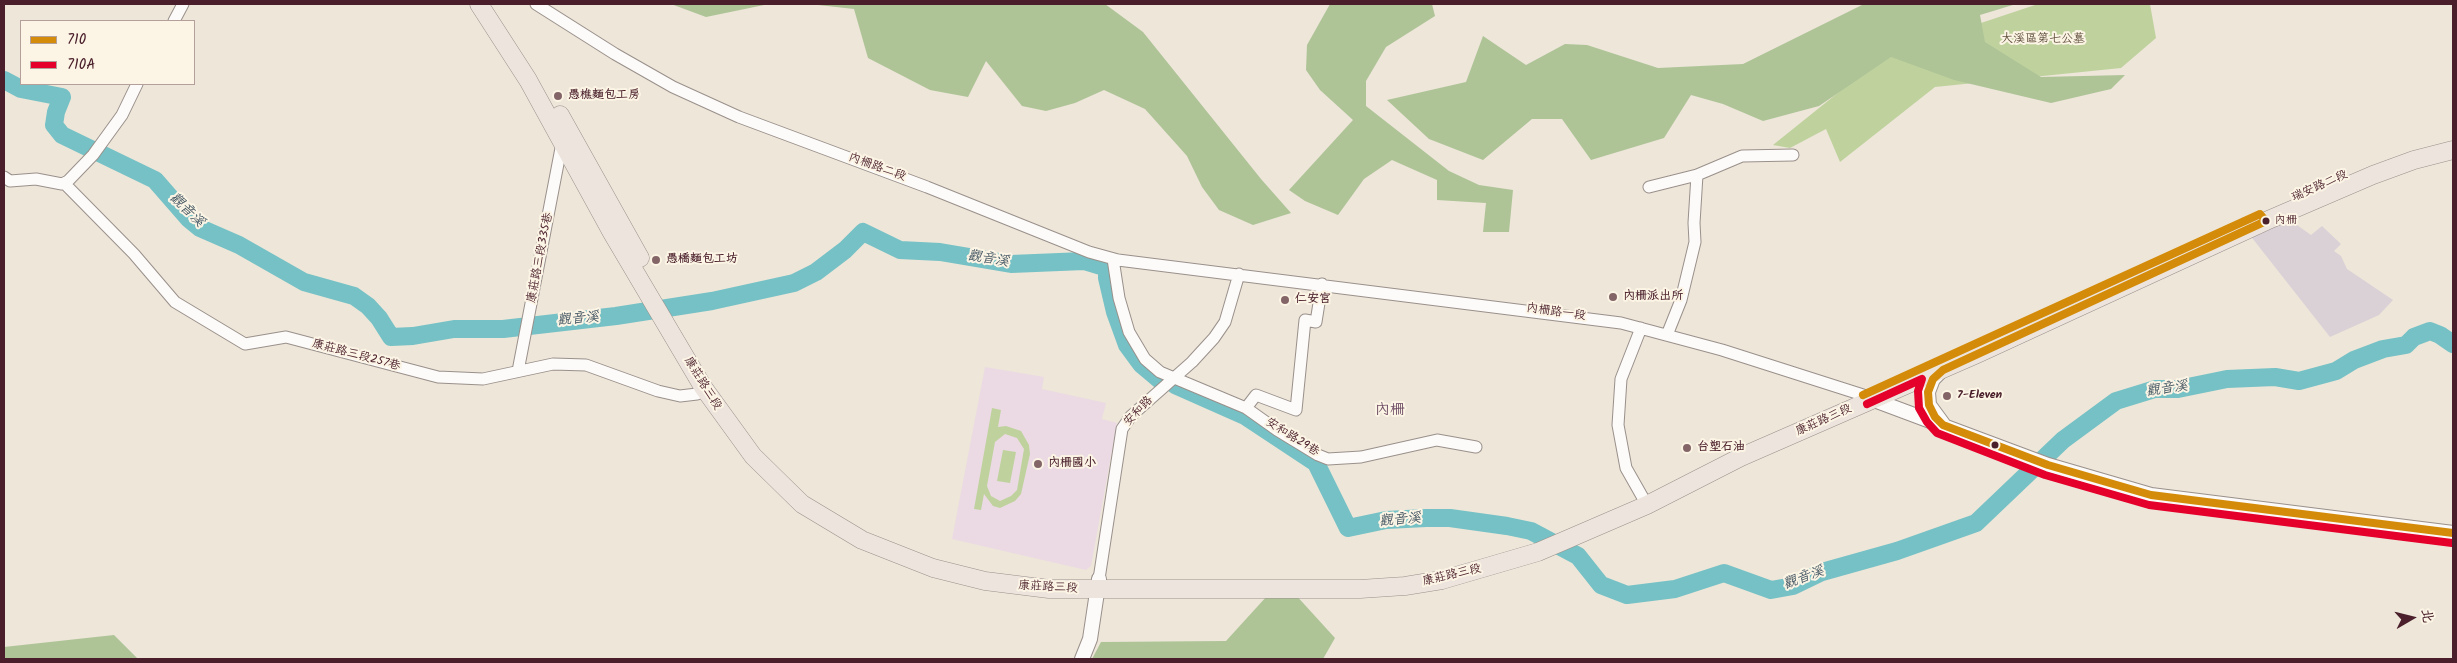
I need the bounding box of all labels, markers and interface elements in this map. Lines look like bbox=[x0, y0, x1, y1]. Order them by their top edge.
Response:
legend bbox=[20, 20, 195, 85]
text: 710 bbox=[67, 28, 86, 52]
park label: 大溪區第七公墓 bbox=[2001, 33, 2085, 47]
text: 710A bbox=[67, 53, 95, 77]
place label: 愚樵麵包工房 bbox=[568, 89, 640, 103]
marker: 愚樵麵包工房 bbox=[552, 90, 564, 102]
street label: 內柵路二段 bbox=[846, 151, 908, 185]
street label: 瑞安路二段 bbox=[2290, 168, 2350, 206]
water label: 觀音溪 bbox=[165, 190, 207, 232]
street label: 康莊路三段335巷 bbox=[525, 211, 557, 305]
place label: 內柵 bbox=[2275, 214, 2297, 228]
marker: 內柵 bbox=[2261, 216, 2271, 226]
water label: 觀音溪 bbox=[966, 248, 1010, 272]
place label: 愚橋麵包工坊 bbox=[666, 253, 738, 267]
marker: 愚橋麵包工坊 bbox=[650, 254, 662, 266]
place label: 內柵派出所 bbox=[1623, 290, 1683, 304]
marker: 內柵派出所 bbox=[1607, 291, 1619, 303]
place label: 仁安宮 bbox=[1295, 293, 1331, 307]
marker: 仁安宮 bbox=[1279, 294, 1291, 306]
street label: 內柵路一段 bbox=[1525, 302, 1587, 324]
water label: 觀音溪 bbox=[556, 310, 600, 330]
street label: 康莊路三段257巷 bbox=[310, 337, 402, 375]
street label: 康莊路三段 bbox=[680, 355, 724, 413]
water label: 觀音溪 bbox=[2145, 379, 2189, 401]
place label: 7-Eleven bbox=[1957, 389, 2002, 403]
marker: 7-Eleven bbox=[1941, 390, 1953, 402]
street label: 安和路 bbox=[1121, 394, 1157, 430]
district label: 內柵 bbox=[1375, 402, 1405, 420]
street label: 康莊路三段 bbox=[1794, 402, 1854, 440]
street label: 安和路29巷 bbox=[1262, 416, 1322, 460]
unlabelled marker bbox=[1990, 440, 2000, 450]
place label: 台塑石油 bbox=[1697, 441, 1745, 455]
marker: 台塑石油 bbox=[1681, 442, 1693, 454]
place label: 內柵國小 bbox=[1048, 457, 1096, 471]
marker: 內柵國小 bbox=[1032, 458, 1044, 470]
water label: 觀音溪 bbox=[1378, 511, 1422, 531]
street label: 康莊路三段 bbox=[1421, 562, 1483, 590]
water label: 觀音溪 bbox=[1781, 564, 1827, 594]
street label: 康莊路三段 bbox=[1018, 579, 1078, 597]
north arrow bbox=[2387, 593, 2437, 643]
text: 北 bbox=[2415, 607, 2439, 624]

